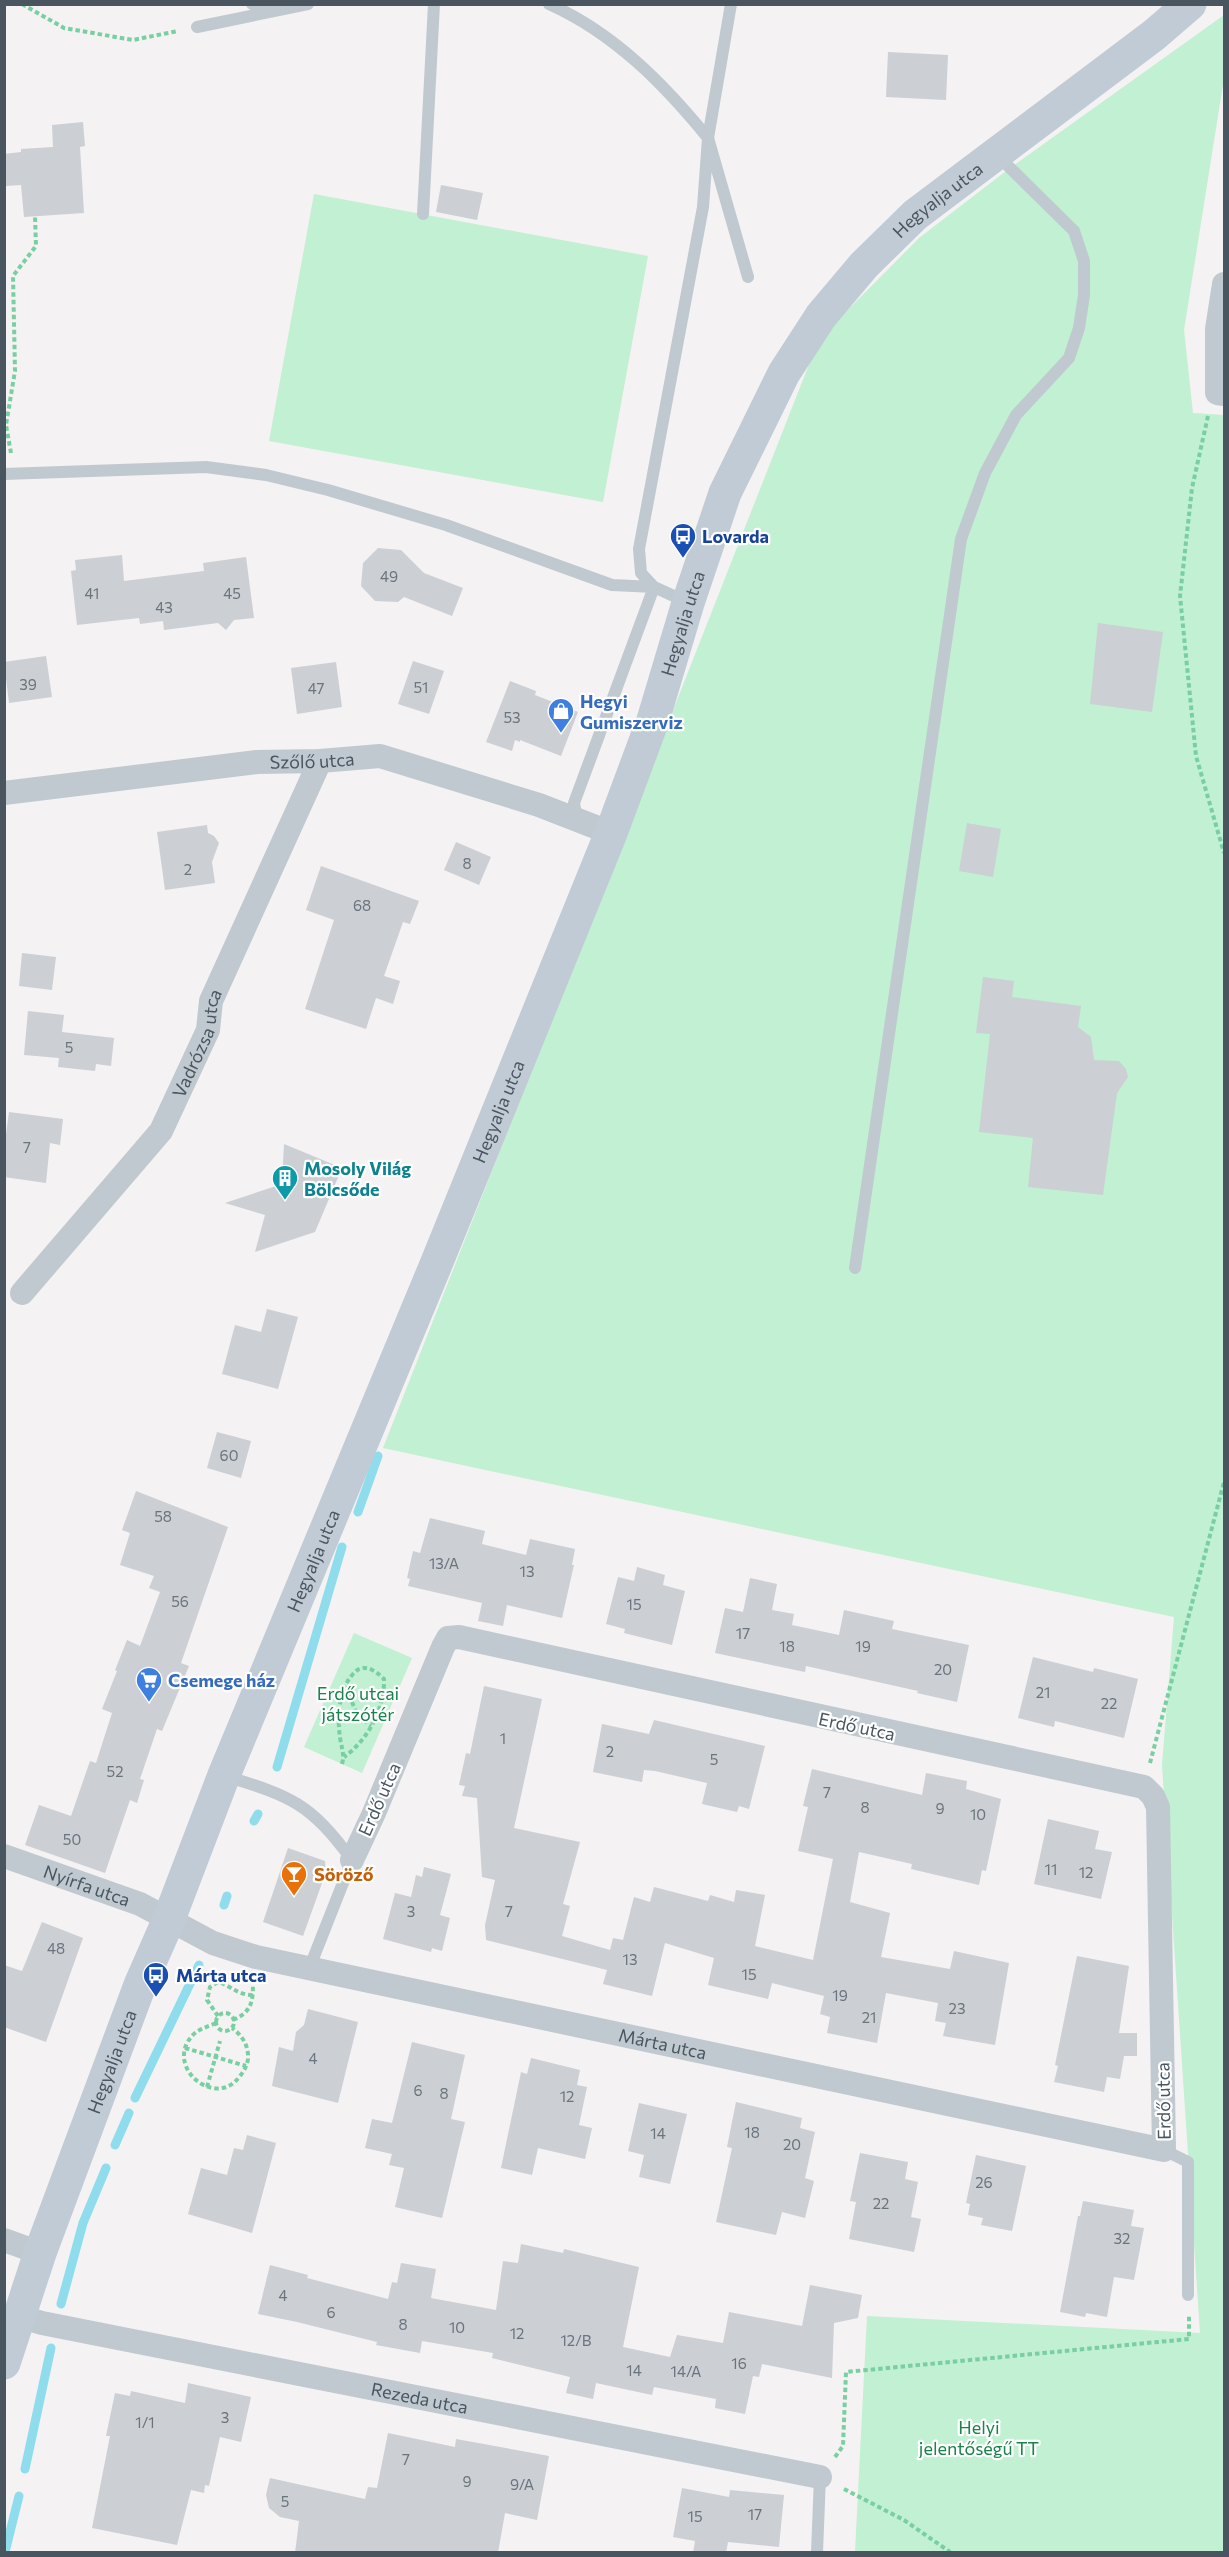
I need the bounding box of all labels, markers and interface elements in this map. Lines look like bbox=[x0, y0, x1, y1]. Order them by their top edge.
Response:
street label: Hegyalja utca bbox=[888, 157, 987, 242]
bus stop icon: Lovarda bbox=[668, 521, 698, 559]
place label: Lovarda bbox=[702, 525, 769, 547]
house number: 49 bbox=[380, 567, 398, 585]
street label: Hegyalja utca bbox=[656, 568, 709, 679]
house number: 41 bbox=[85, 584, 99, 602]
house number: 45 bbox=[223, 584, 241, 602]
house number: 43 bbox=[155, 598, 173, 616]
house number: 39 bbox=[19, 675, 37, 693]
house number: 51 bbox=[413, 678, 429, 696]
house number: 47 bbox=[308, 679, 324, 697]
place label: Hegyi Gumiszerviz bbox=[580, 690, 683, 733]
shop icon: Hegyi Gumiszerviz bbox=[546, 696, 576, 734]
house number: 53 bbox=[503, 708, 521, 726]
street label: Szőlő utca bbox=[270, 747, 355, 773]
house number: 8 bbox=[462, 854, 472, 872]
house number: 2 bbox=[184, 860, 192, 878]
house number: 68 bbox=[353, 896, 371, 914]
street label: Vadrózsa utca bbox=[167, 985, 226, 1101]
house number: 5 bbox=[65, 1038, 73, 1056]
street label: Hegyalja utca bbox=[467, 1057, 529, 1166]
house number: 7 bbox=[23, 1138, 31, 1156]
place label: Mosoly Világ Bölcsőde bbox=[304, 1157, 411, 1200]
building icon: Mosoly Világ Bölcsőde bbox=[270, 1163, 300, 1201]
house number: 60 bbox=[220, 1446, 238, 1464]
street label: Hegyalja utca bbox=[282, 1506, 344, 1615]
house number: 58 bbox=[154, 1507, 172, 1525]
house number: 13/A bbox=[429, 1554, 459, 1572]
house number: 13 bbox=[520, 1562, 534, 1580]
house number: 56 bbox=[171, 1592, 189, 1610]
house number: 15 bbox=[626, 1595, 642, 1613]
house number: 17 bbox=[736, 1624, 750, 1642]
house number: 18 bbox=[779, 1637, 795, 1655]
house number: 19 bbox=[855, 1637, 871, 1655]
house number: 20 bbox=[934, 1660, 952, 1678]
supermarket icon: Csemege ház bbox=[134, 1665, 164, 1703]
place label: Csemege ház bbox=[168, 1669, 275, 1691]
park label: Erdő utcai játszótér bbox=[317, 1682, 399, 1725]
house number: 21 bbox=[1036, 1683, 1050, 1701]
house number: 22 bbox=[1101, 1694, 1117, 1712]
street label: Erdő utca bbox=[817, 1707, 897, 1745]
house number: 1 bbox=[500, 1729, 506, 1747]
house number: 2 bbox=[606, 1742, 614, 1760]
house number: 5 bbox=[710, 1750, 718, 1768]
street label: Erdő utca bbox=[353, 1759, 405, 1839]
house number: 52 bbox=[107, 1762, 123, 1780]
house number: 7 bbox=[823, 1783, 831, 1801]
house number: 8 bbox=[860, 1798, 870, 1816]
house number: 9 bbox=[935, 1799, 945, 1817]
house number: 10 bbox=[970, 1805, 986, 1823]
house number: 50 bbox=[63, 1830, 81, 1848]
bar icon: Söröző bbox=[279, 1859, 309, 1897]
street label: Nyírfa utca bbox=[41, 1860, 133, 1911]
house number: 11 bbox=[1045, 1860, 1057, 1878]
place label: Söröző bbox=[314, 1863, 374, 1885]
house number: 12 bbox=[1079, 1863, 1093, 1881]
house number: 3 bbox=[407, 1902, 415, 1920]
house number: 7 bbox=[505, 1902, 513, 1920]
house number: 48 bbox=[47, 1939, 65, 1957]
house number: 13 bbox=[623, 1950, 637, 1968]
bus stop icon: Márta utca bbox=[141, 1960, 171, 1998]
place label: Márta utca bbox=[176, 1964, 267, 1986]
house number: 15 bbox=[741, 1965, 757, 1983]
house number: 19 bbox=[832, 1986, 848, 2004]
house number: 23 bbox=[949, 1999, 965, 2017]
street label: Hegyalja utca bbox=[82, 2007, 141, 2117]
house number: 21 bbox=[862, 2008, 876, 2026]
street label: Márta utca bbox=[617, 2023, 709, 2064]
house number: 4 bbox=[309, 2049, 318, 2067]
street label: Erdő utca bbox=[1151, 2062, 1175, 2140]
house number: 6 bbox=[413, 2081, 423, 2099]
house number: 8 bbox=[439, 2084, 449, 2102]
house number: 12 bbox=[560, 2087, 574, 2105]
house number: 18 bbox=[744, 2123, 760, 2141]
house number: 14 bbox=[650, 2124, 666, 2142]
house number: 20 bbox=[783, 2135, 801, 2153]
house number: 26 bbox=[975, 2173, 993, 2191]
house number: 22 bbox=[873, 2194, 889, 2212]
house number: 32 bbox=[1114, 2229, 1130, 2247]
house number: 4 bbox=[279, 2286, 288, 2304]
house number: 6 bbox=[326, 2303, 336, 2321]
house number: 8 bbox=[398, 2315, 408, 2333]
house number: 10 bbox=[449, 2318, 465, 2336]
house number: 12 bbox=[510, 2324, 524, 2342]
house number: 12/B bbox=[560, 2331, 592, 2349]
house number: 16 bbox=[731, 2354, 747, 2372]
house number: 14 bbox=[626, 2361, 642, 2379]
house number: 14/A bbox=[671, 2362, 701, 2380]
street label: Rezeda utca bbox=[369, 2377, 470, 2418]
house number: 3 bbox=[221, 2408, 229, 2426]
house number: 1/1 bbox=[135, 2413, 155, 2431]
park label: Helyi jelentőségű TT bbox=[919, 2416, 1039, 2459]
house number: 7 bbox=[402, 2450, 410, 2468]
house number: 9 bbox=[462, 2472, 472, 2490]
house number: 9/A bbox=[510, 2475, 534, 2493]
house number: 5 bbox=[281, 2492, 289, 2510]
house number: 17 bbox=[748, 2505, 762, 2523]
house number: 15 bbox=[687, 2507, 703, 2525]

